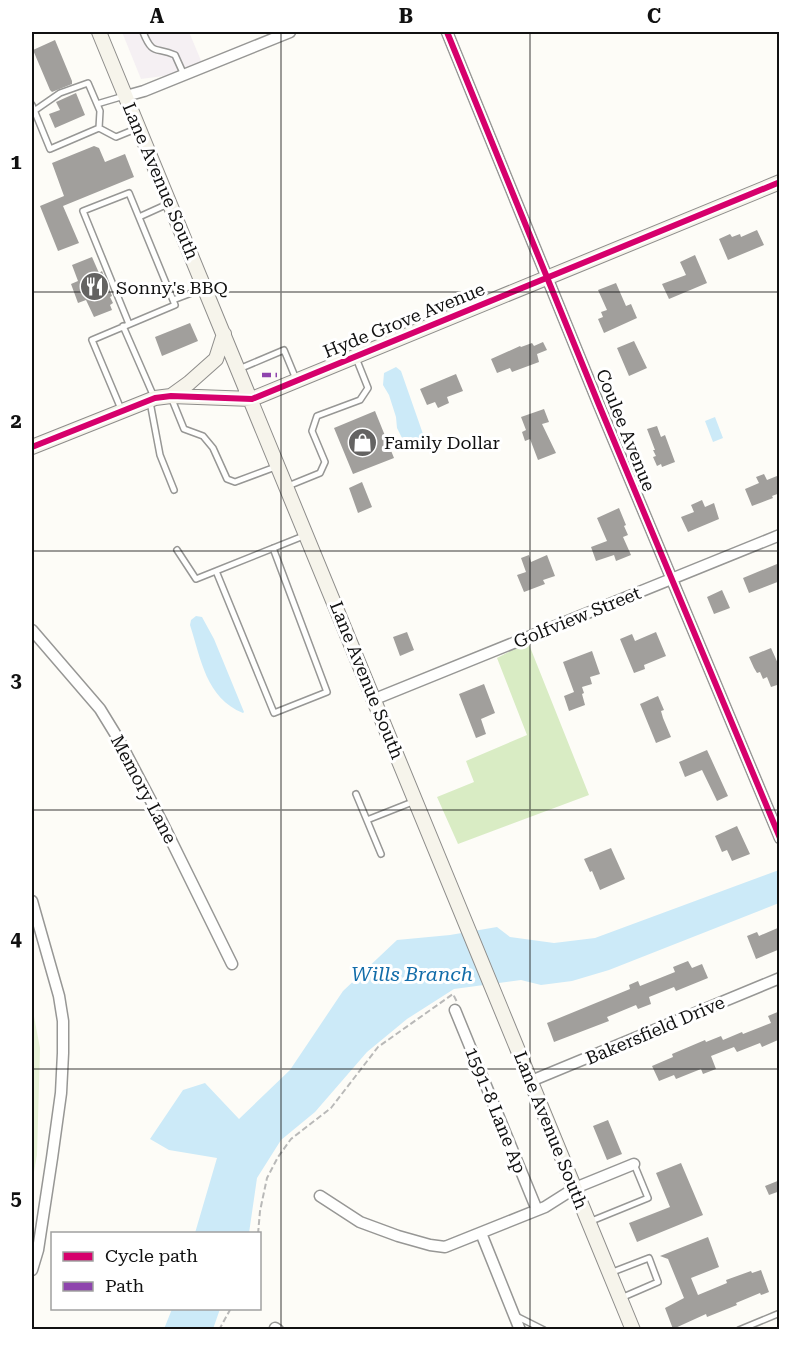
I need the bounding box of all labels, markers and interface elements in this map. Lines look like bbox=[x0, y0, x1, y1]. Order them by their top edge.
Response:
text: A bbox=[150, 4, 165, 28]
text: B bbox=[399, 4, 413, 28]
text: C bbox=[647, 4, 661, 28]
street label: Lane Avenue South bbox=[118, 99, 204, 263]
text: 1 bbox=[10, 150, 22, 174]
restaurant icon: Sonny's BBQ bbox=[79, 271, 111, 303]
place label: Sonny's BBQ bbox=[116, 277, 228, 298]
street label: Hyde Grove Avenue bbox=[320, 278, 488, 362]
street label: Coulee Avenue bbox=[592, 366, 660, 494]
text: 2 bbox=[10, 409, 22, 433]
shop icon: Family Dollar bbox=[347, 426, 379, 458]
place label: Family Dollar bbox=[384, 432, 500, 453]
street label: Golfview Street bbox=[510, 582, 644, 652]
street label: Lane Avenue South bbox=[326, 598, 408, 762]
text: 3 bbox=[10, 668, 22, 692]
street label: Memory Lane bbox=[107, 731, 181, 847]
text: 4 bbox=[10, 927, 22, 951]
water label: Wills Branch bbox=[351, 962, 473, 986]
street label: Bakersfield Drive bbox=[582, 991, 728, 1069]
street label: 1591-8 Lane Ap bbox=[461, 1044, 531, 1176]
street label: Lane Avenue South bbox=[510, 1048, 592, 1212]
text: 5 bbox=[10, 1186, 22, 1210]
legend bbox=[51, 1232, 261, 1310]
text: Cycle path bbox=[105, 1245, 198, 1266]
text: Path bbox=[105, 1275, 144, 1296]

